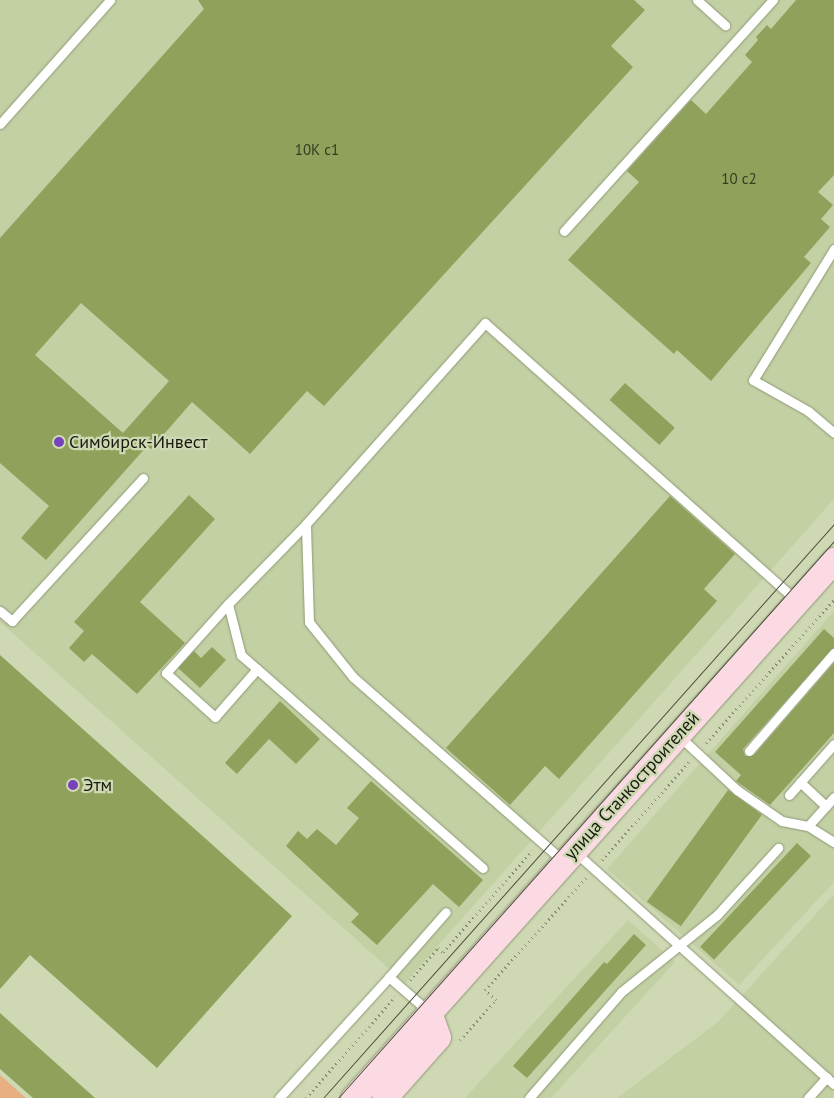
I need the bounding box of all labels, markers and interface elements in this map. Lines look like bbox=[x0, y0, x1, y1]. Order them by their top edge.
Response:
house number: 10К с1 bbox=[295, 141, 339, 159]
house number: 10 с2 bbox=[721, 170, 757, 188]
place label: Симбирск-Инвест bbox=[69, 431, 208, 453]
marker: Симбирск-Инвест bbox=[53, 436, 65, 448]
street label: улица Станкостроителей bbox=[560, 708, 704, 864]
place label: Этм bbox=[83, 774, 112, 796]
marker: Этм bbox=[67, 779, 79, 791]

